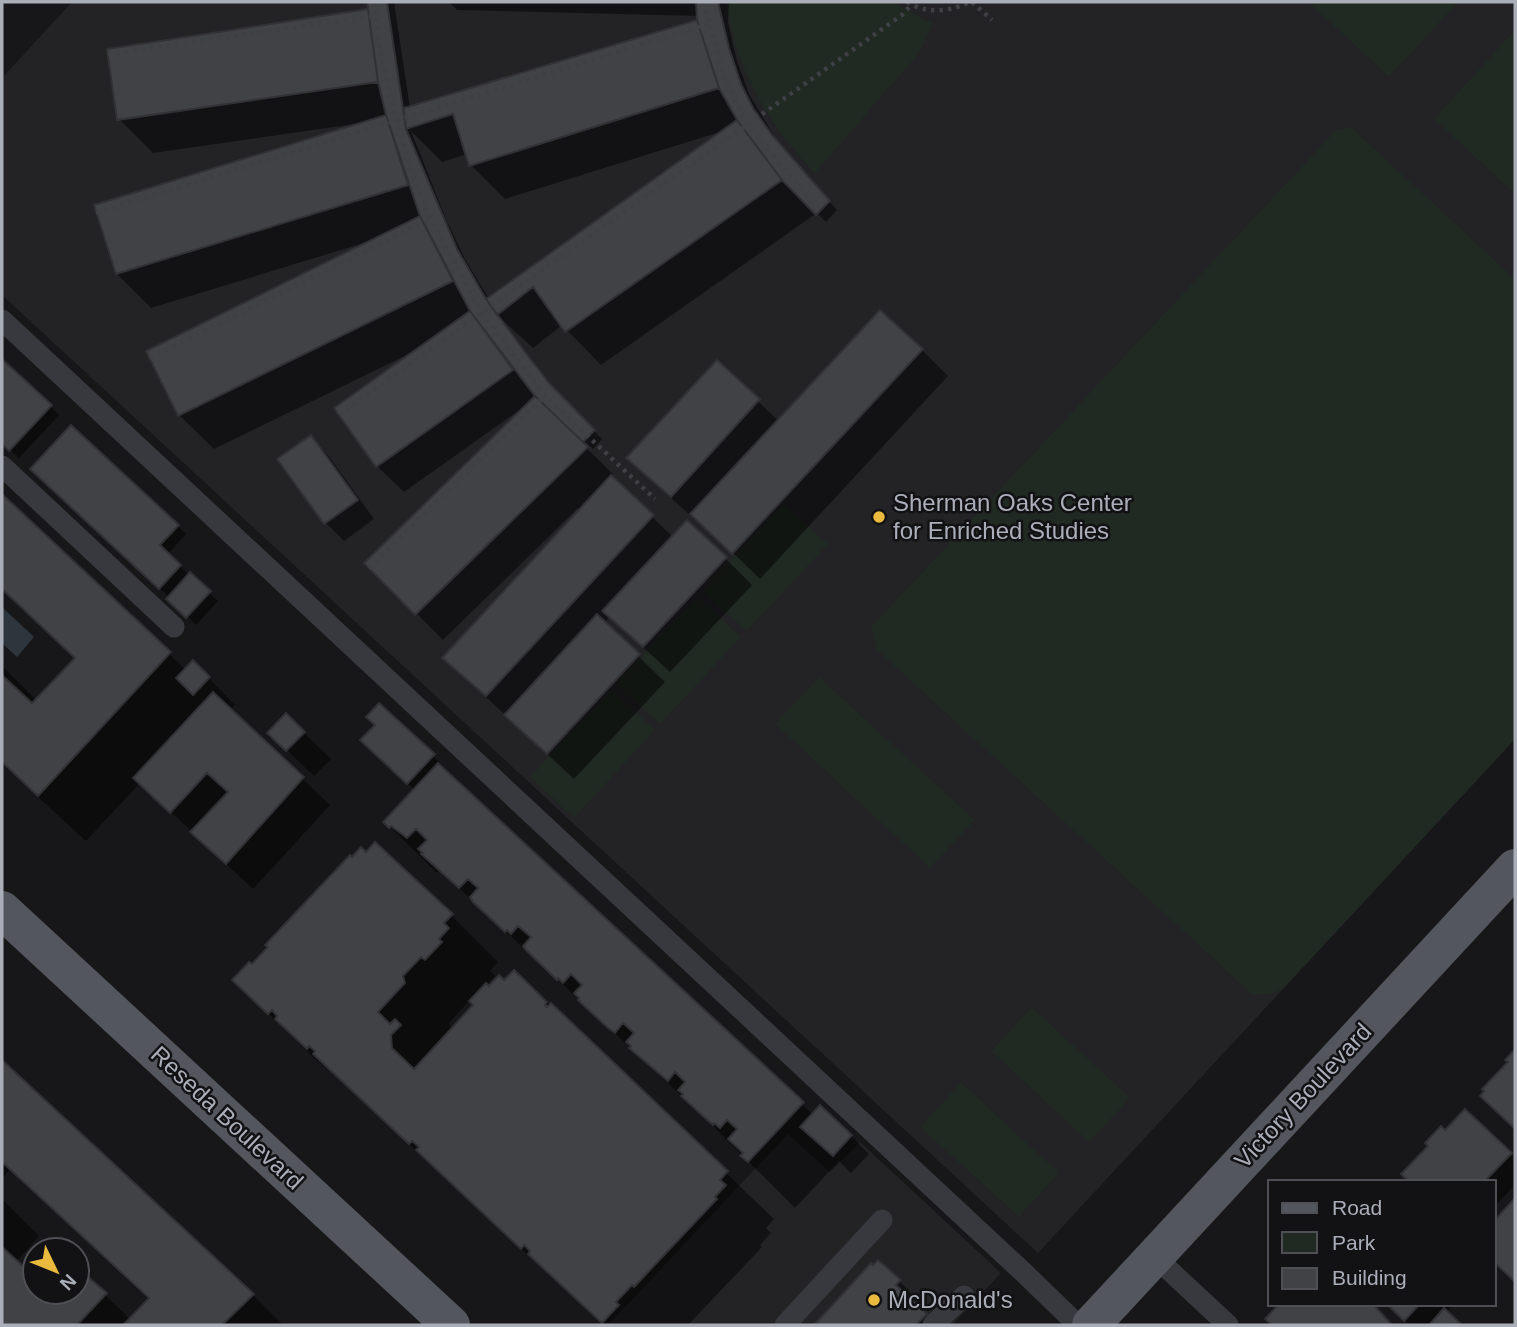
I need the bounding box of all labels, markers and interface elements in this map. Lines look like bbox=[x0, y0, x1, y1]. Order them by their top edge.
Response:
place label: Sherman Oaks Center for Enriched Studies bbox=[893, 489, 1132, 544]
marker: Sherman Oaks Center for Enriched Studies bbox=[871, 509, 887, 525]
street label: Victory Boulevard bbox=[1229, 1018, 1376, 1173]
street label: Reseda Boulevard bbox=[146, 1040, 309, 1195]
legend bbox=[1268, 1180, 1496, 1306]
text: Road bbox=[1332, 1196, 1382, 1219]
text: Park bbox=[1332, 1231, 1376, 1254]
north arrow bbox=[21, 1236, 91, 1306]
text: Building bbox=[1332, 1266, 1407, 1289]
text: N bbox=[56, 1270, 80, 1294]
place label: McDonald's bbox=[888, 1286, 1013, 1313]
marker: McDonald's bbox=[866, 1292, 882, 1308]

